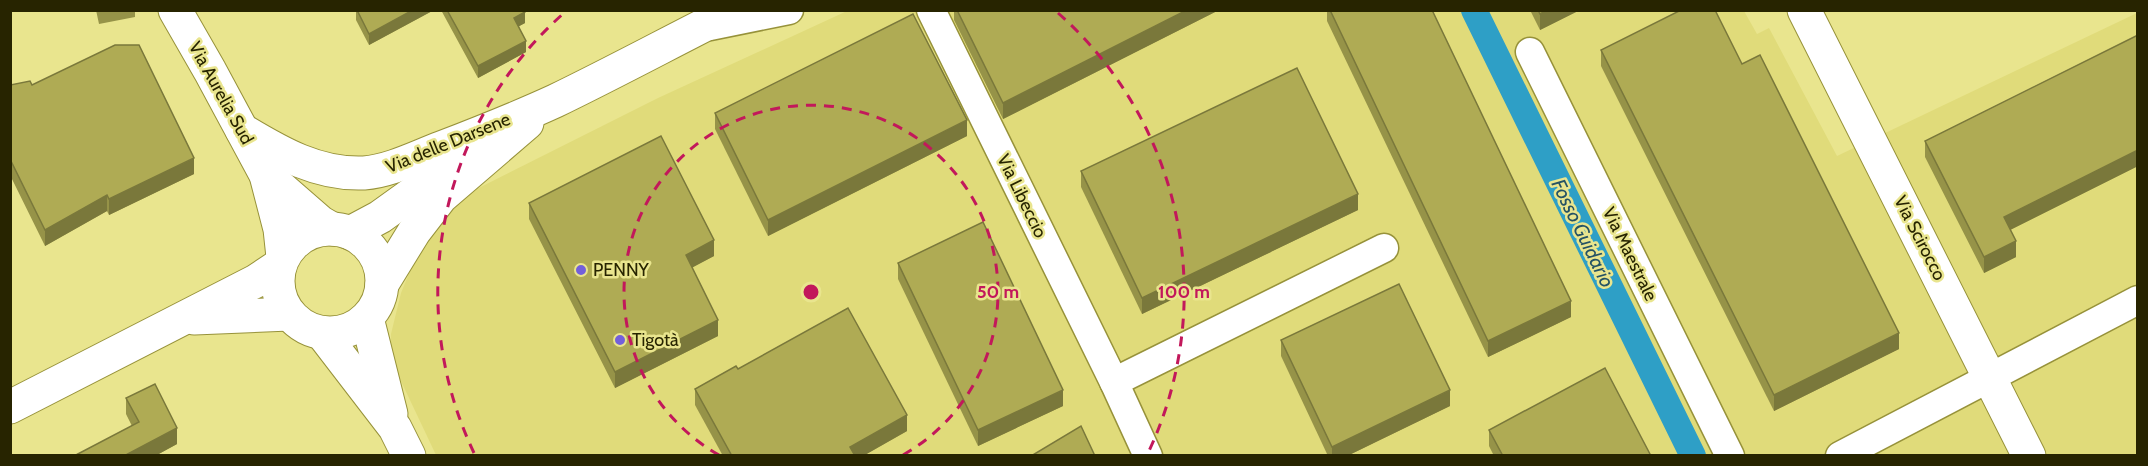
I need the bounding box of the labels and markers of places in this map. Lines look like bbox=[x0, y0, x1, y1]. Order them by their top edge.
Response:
place label: PENNY bbox=[593, 259, 650, 281]
marker: PENNY bbox=[574, 263, 588, 277]
centre of rings bbox=[801, 282, 821, 302]
place label: Tigotà bbox=[632, 329, 679, 351]
marker: Tigotà bbox=[613, 333, 627, 347]

